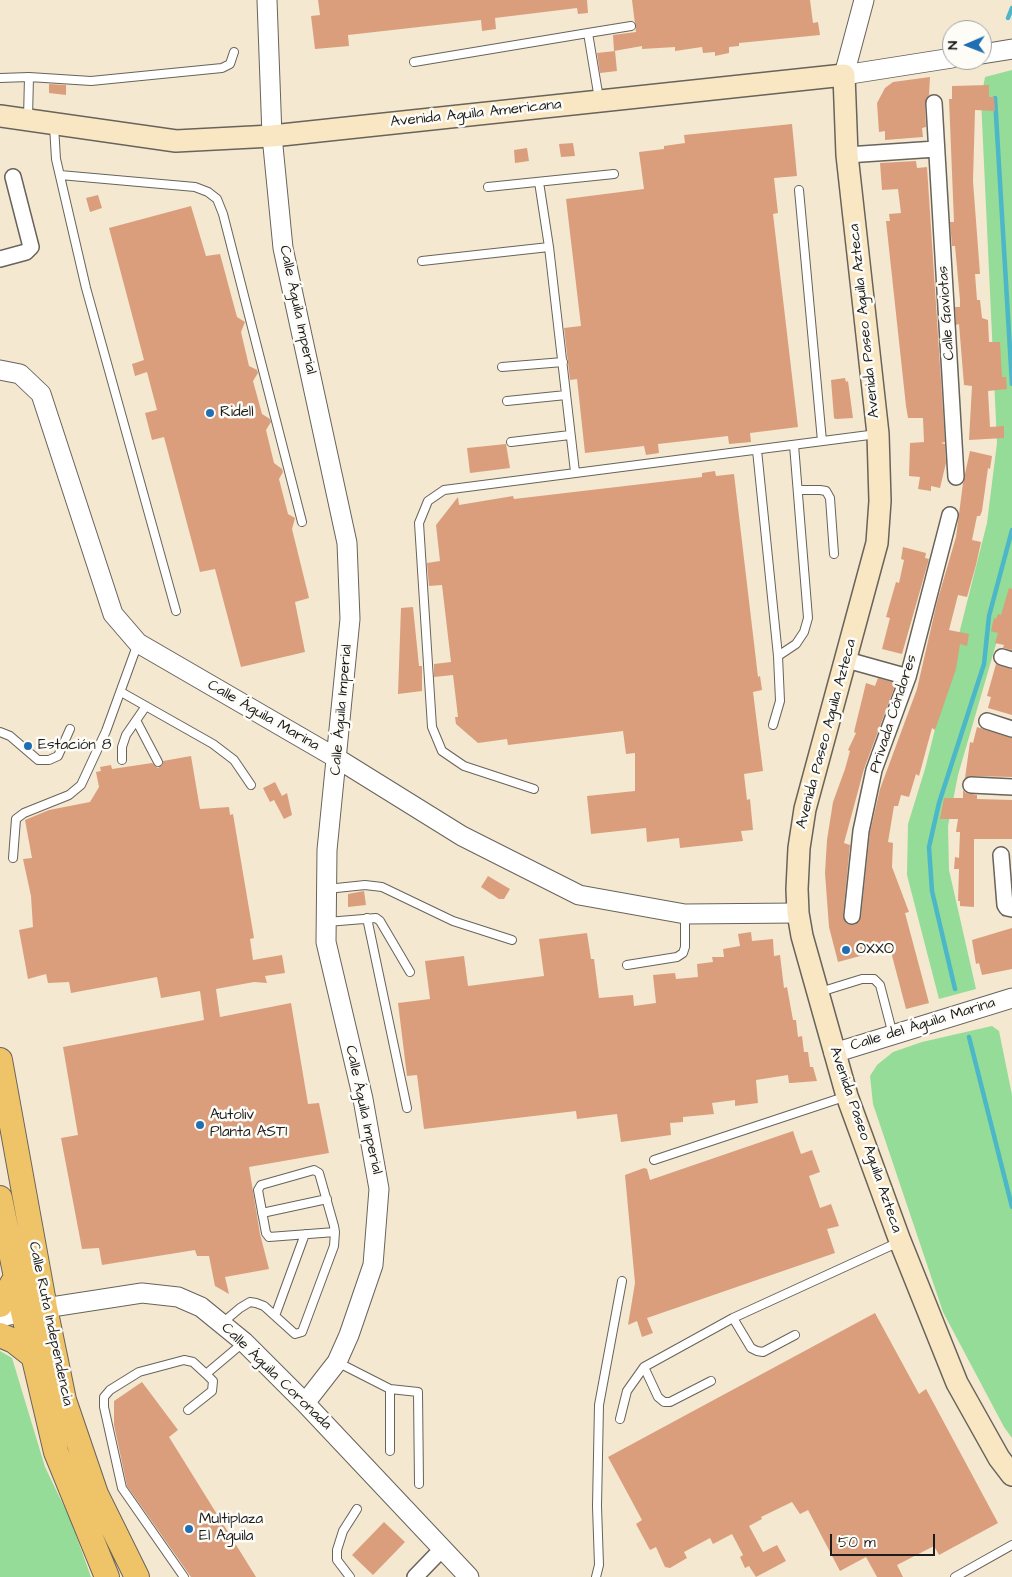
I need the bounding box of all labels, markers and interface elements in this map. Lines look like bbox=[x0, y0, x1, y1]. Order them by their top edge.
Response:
north arrow bbox=[942, 20, 992, 70]
text: N bbox=[943, 41, 963, 50]
street label: Avenida Aguila Americana bbox=[390, 96, 562, 132]
street label: Avenida Paseo Aguila Azteca bbox=[846, 223, 884, 419]
street label: Calle Águila Imperial bbox=[275, 244, 319, 376]
street label: Calle Gaviotas bbox=[935, 265, 959, 361]
place label: Ridell bbox=[220, 404, 253, 422]
marker: Ridell bbox=[204, 407, 216, 419]
street label: Avenida Paseo Aguila Azteca bbox=[793, 637, 861, 831]
street label: Calle Águila Imperial bbox=[327, 644, 357, 776]
street label: Privada Cóndores bbox=[866, 653, 922, 775]
street label: Calle Águila Marina bbox=[204, 677, 322, 755]
place label: Estación 8 bbox=[38, 737, 112, 755]
marker: Estación 8 bbox=[22, 740, 34, 752]
place label: OXXO bbox=[856, 941, 894, 959]
marker: OXXO bbox=[840, 944, 852, 956]
street label: Calle del Águila Marina bbox=[849, 994, 997, 1056]
street label: Calle Águila Imperial bbox=[341, 1044, 385, 1176]
street label: Avenida Paseo Aguila Azteca bbox=[825, 1045, 905, 1235]
place label: Autoliv Planta AST1 bbox=[210, 1107, 287, 1142]
marker: Autoliv Planta AST1 bbox=[194, 1119, 206, 1131]
street label: Calle Ruta Independencia bbox=[24, 1240, 76, 1408]
street label: Calle Águila Coronada bbox=[217, 1320, 335, 1434]
place label: Multiplaza El Aguila bbox=[199, 1511, 263, 1546]
marker: Multiplaza El Aguila bbox=[183, 1523, 195, 1535]
scale bar bbox=[832, 1524, 937, 1556]
text: 50 m bbox=[838, 1532, 876, 1553]

